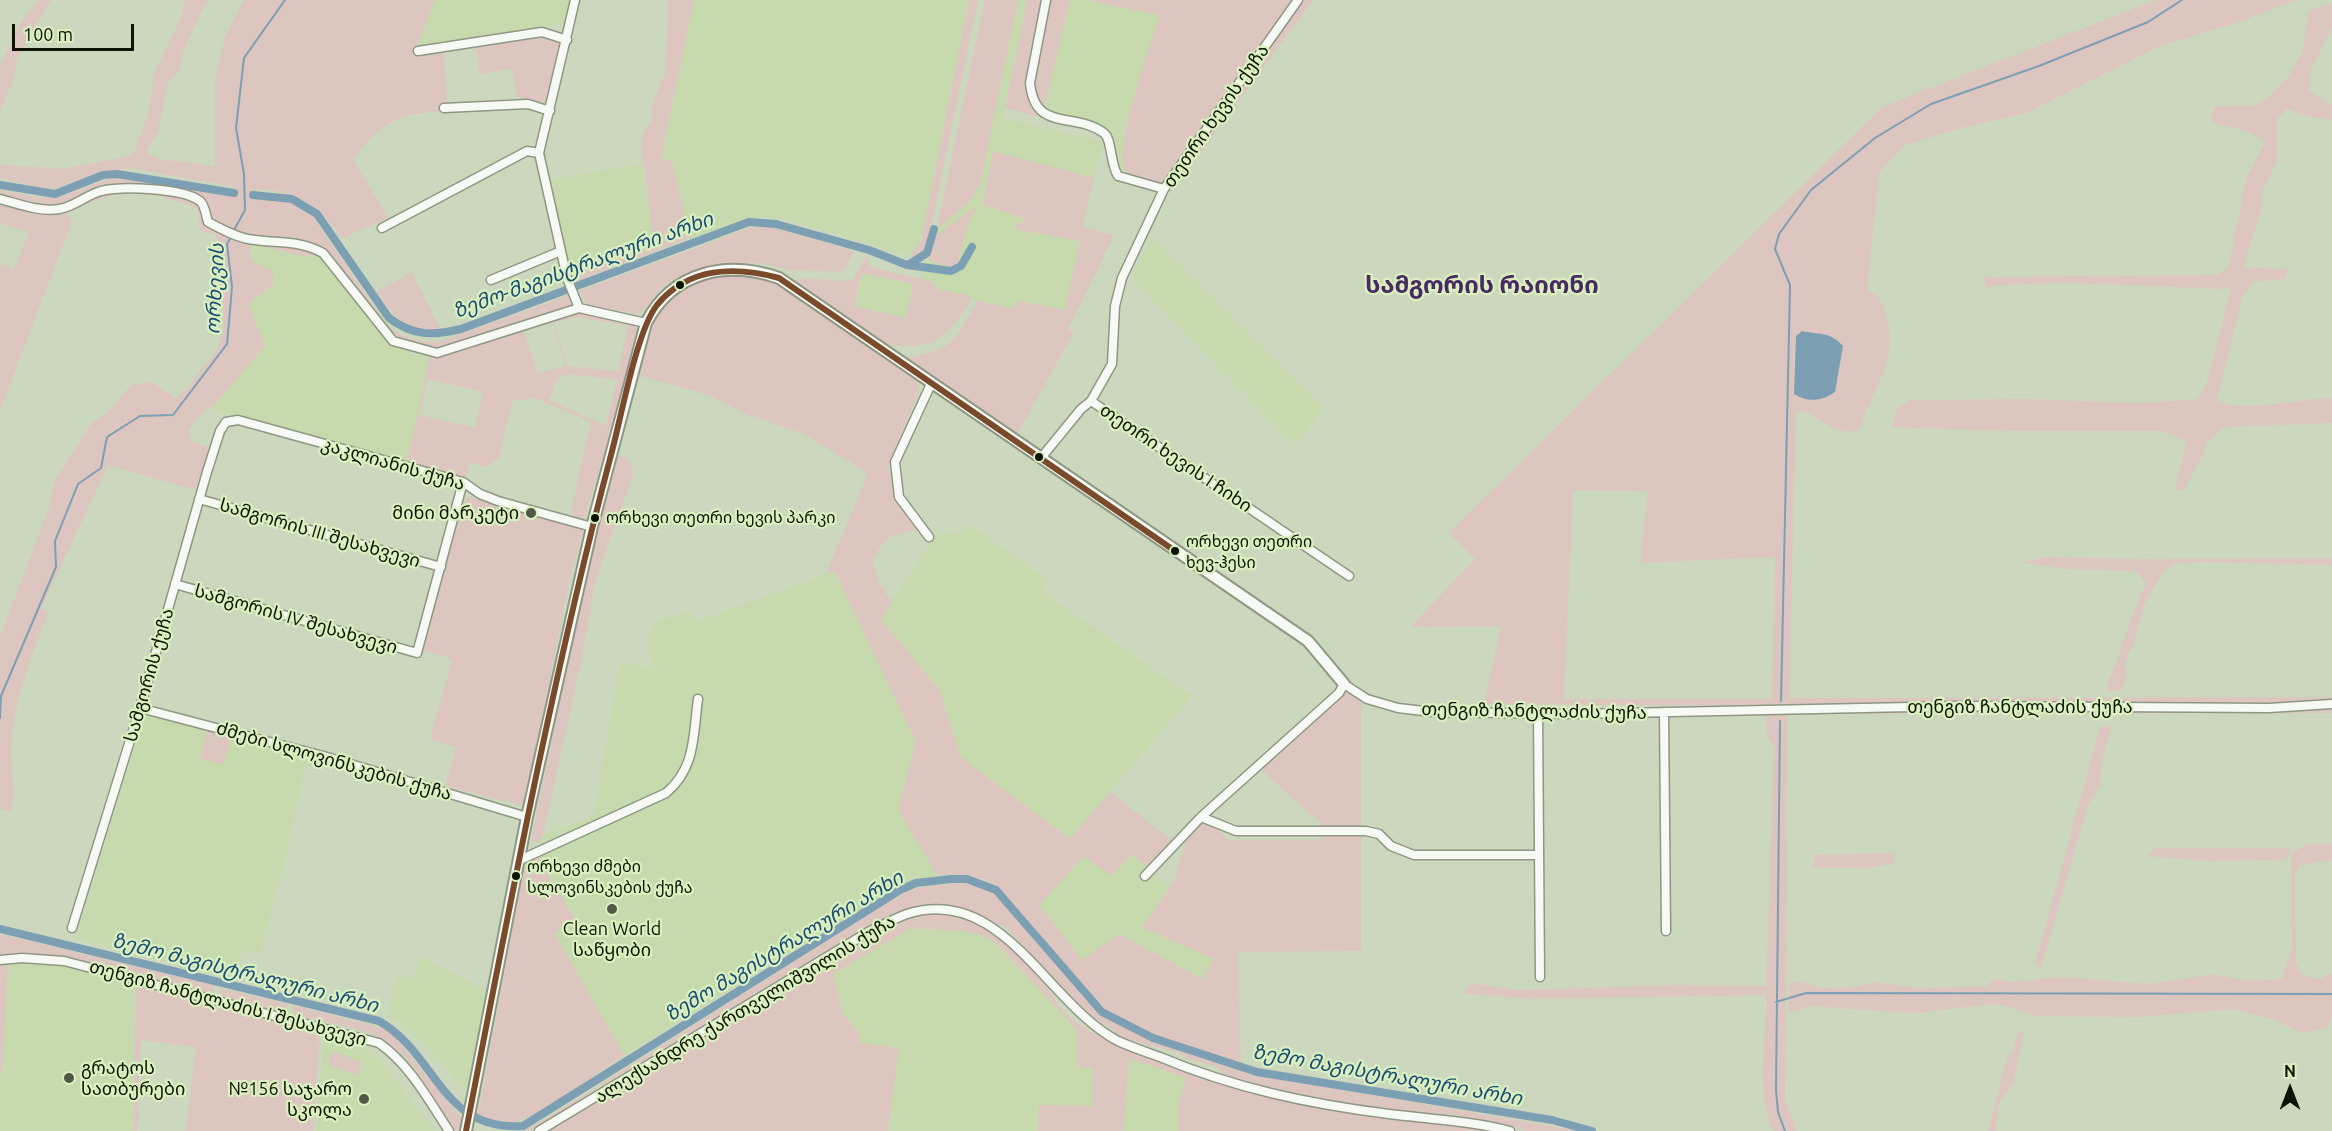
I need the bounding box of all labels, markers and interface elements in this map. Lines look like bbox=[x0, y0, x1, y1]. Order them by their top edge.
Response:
scale bar bbox=[15, 12, 136, 50]
text: 100 m bbox=[23, 24, 73, 44]
street label: თეთრი ხევის ქუჩა bbox=[1158, 40, 1274, 192]
water label: ზემო-მაგისტრალური არხი bbox=[450, 207, 716, 323]
water label: ორხევის bbox=[201, 243, 229, 335]
district label: სამგორის რაიონი bbox=[1365, 271, 1599, 299]
unlabelled marker bbox=[674, 279, 686, 291]
street label: თეთრი ხევის I ჩიხი bbox=[1096, 399, 1256, 517]
street label: კაკლიანის ქუჩა bbox=[319, 433, 467, 495]
unlabelled marker bbox=[1033, 451, 1045, 463]
street label: სამგორის III შესახვევი bbox=[217, 494, 423, 572]
place label: მინი მარკეტი bbox=[392, 502, 519, 524]
marker: მინი მარკეტი bbox=[524, 506, 538, 520]
place label: ორხევი თეთრი ხევის პარკი bbox=[606, 508, 835, 528]
marker: ორხევი თეთრი ხევის პარკი bbox=[589, 512, 601, 524]
place label: ორხევი თეთრი ხევ-ჰესი bbox=[1186, 532, 1312, 570]
marker: ორხევი თეთრი ხევ-ჰესი bbox=[1169, 545, 1181, 557]
street label: სამგორის IV შესახვევი bbox=[192, 580, 400, 658]
street label: სამგორის ქუჩა bbox=[120, 606, 178, 744]
street label: თენგიზ ჩანტლაძის ქუჩა bbox=[1907, 696, 2133, 718]
street label: თენგიზ ჩანტლაძის ქუჩა bbox=[1421, 698, 1647, 724]
street label: ძმები სლოვინსკების ქუჩა bbox=[214, 717, 454, 805]
place label: ორხევი ძმები სლოვინსკების ქუჩა bbox=[527, 857, 693, 895]
water label: ზემო მაგისტრალური არხი bbox=[661, 865, 907, 1027]
marker: ორხევი ძმები სლოვინსკების ქუჩა bbox=[510, 870, 522, 882]
marker: Clean World საწყობი bbox=[605, 902, 619, 916]
street label: ალექსანდრე ქართველიშვილის ქუჩა bbox=[591, 910, 899, 1108]
place label: Clean World საწყობი bbox=[563, 918, 661, 960]
water label: ზემო მაგისტრალური არხი bbox=[109, 928, 381, 1018]
street label: თენგიზ ჩანტლაძის I შესახვევი bbox=[87, 956, 369, 1050]
water label: ზემო მაგისტრალური არხი bbox=[1250, 1039, 1524, 1111]
place label: გრატოს სათბურები bbox=[81, 1057, 185, 1100]
north arrow bbox=[2260, 1059, 2320, 1119]
text: N bbox=[2284, 1062, 2296, 1080]
marker: გრატოს სათბურები bbox=[62, 1071, 76, 1085]
place label: №156 საჯარო სკოლა bbox=[228, 1078, 352, 1120]
marker: №156 საჯარო სკოლა bbox=[357, 1092, 371, 1106]

